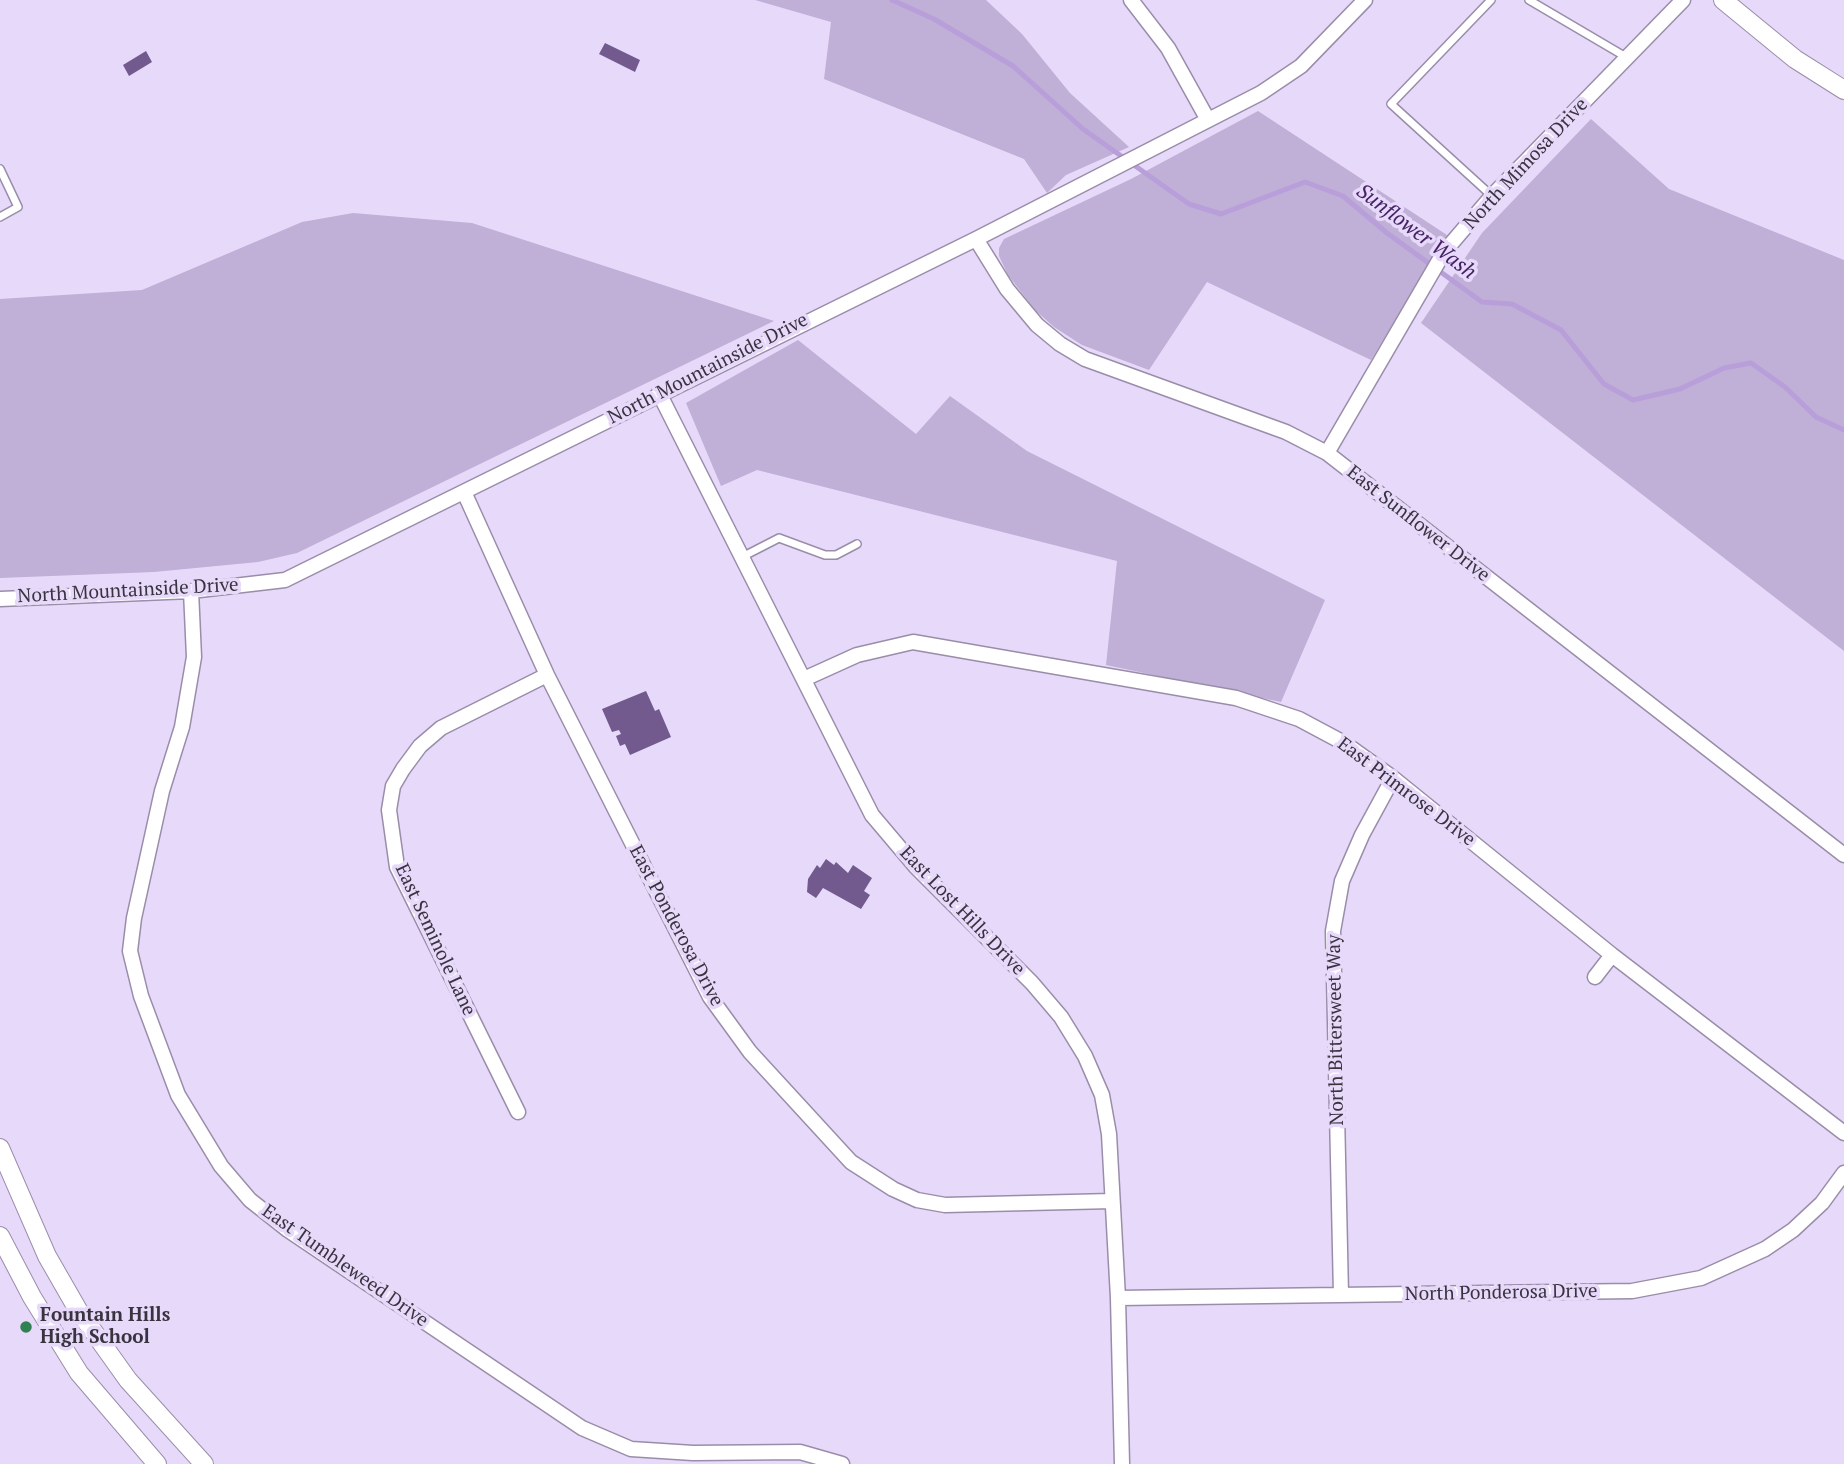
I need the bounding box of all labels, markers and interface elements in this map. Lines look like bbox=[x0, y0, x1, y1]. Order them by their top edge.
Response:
street label: North Mimosa Drive bbox=[1459, 94, 1593, 234]
water label: Sunflower Wash bbox=[1351, 179, 1481, 285]
street label: North Mountainside Drive bbox=[604, 309, 812, 429]
street label: East Sunflower Drive bbox=[1342, 461, 1494, 587]
street label: North Mountainside Drive bbox=[17, 574, 239, 608]
street label: East Primrose Drive bbox=[1333, 733, 1479, 851]
street label: East Ponderosa Drive bbox=[624, 842, 728, 1010]
street label: East Lost Hills Drive bbox=[895, 842, 1029, 980]
street label: East Seminole Lane bbox=[390, 860, 480, 1020]
street label: North Bittersweet Way bbox=[1323, 934, 1349, 1126]
street label: East Tumbleweed Drive bbox=[257, 1200, 433, 1332]
street label: North Ponderosa Drive bbox=[1404, 1280, 1598, 1306]
place label: Fountain Hills High School bbox=[40, 1305, 170, 1349]
marker: Fountain Hills High School bbox=[18, 1319, 34, 1335]

